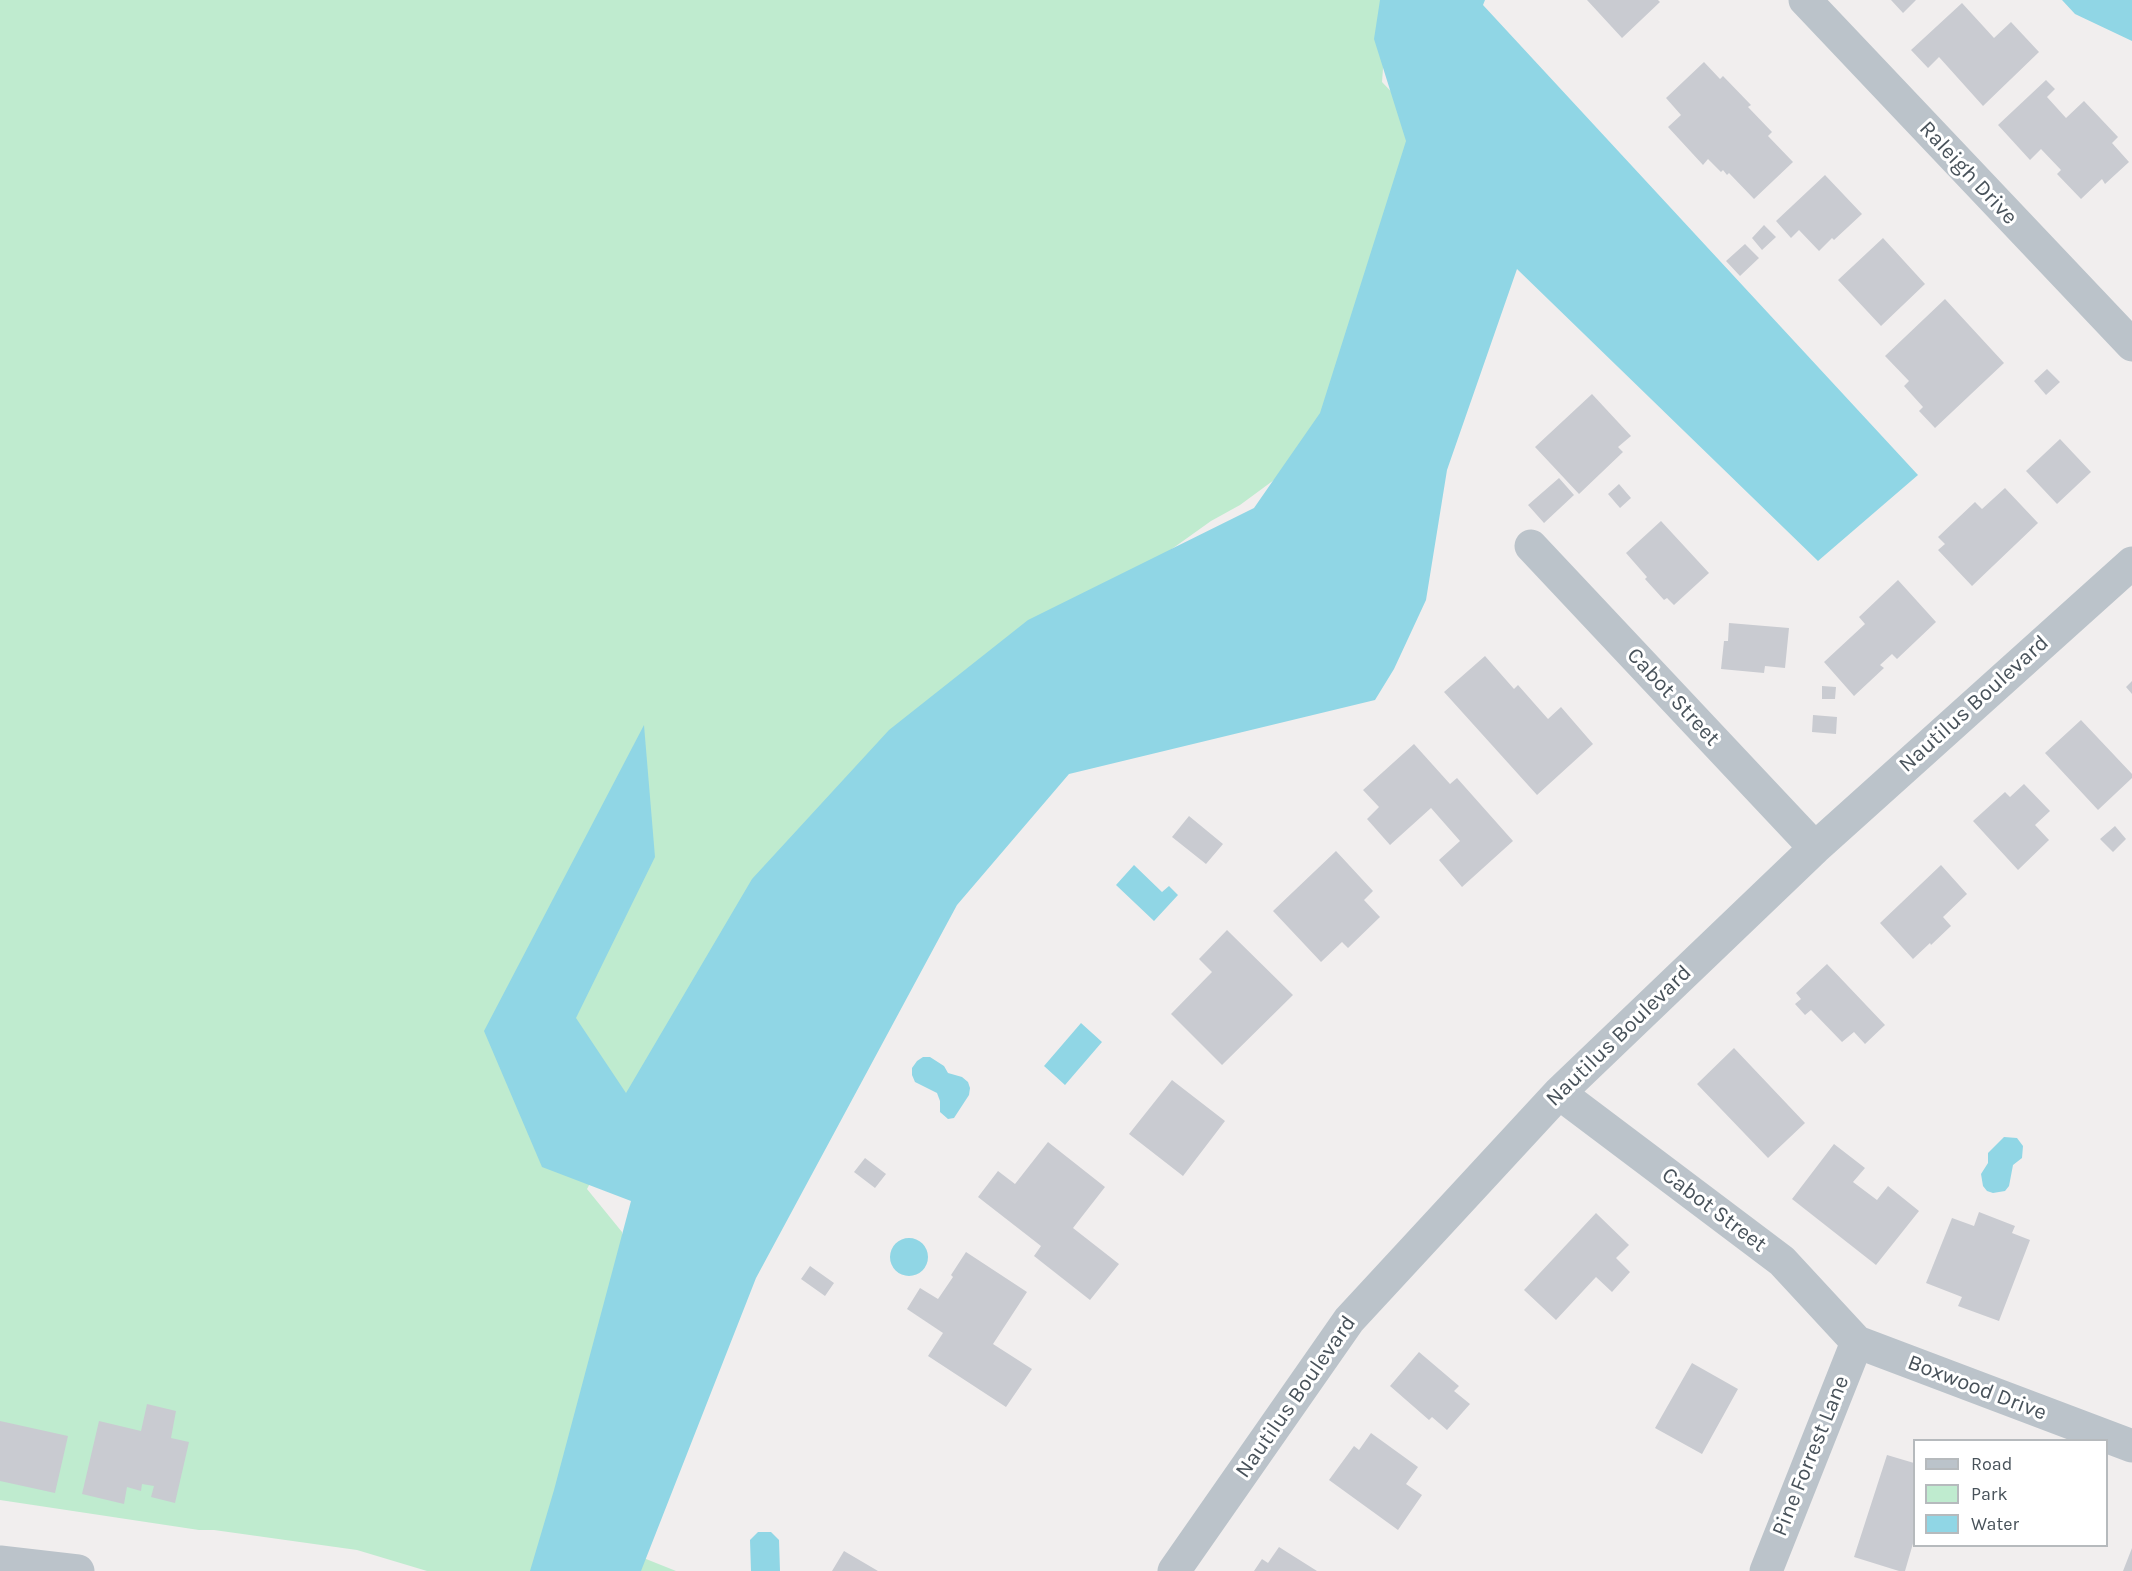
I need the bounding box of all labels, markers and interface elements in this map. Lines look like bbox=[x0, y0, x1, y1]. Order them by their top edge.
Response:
street label: Raleigh Drive bbox=[1913, 116, 2023, 230]
street label: Nautilus Boulevard bbox=[1894, 630, 2054, 778]
street label: Cabot Street bbox=[1621, 642, 1725, 752]
street label: Nautilus Boulevard bbox=[1541, 960, 1697, 1112]
street label: Cabot Street bbox=[1656, 1162, 1772, 1258]
street label: Nautilus Boulevard bbox=[1230, 1311, 1362, 1483]
street label: Boxwood Drive bbox=[1904, 1349, 2050, 1427]
street label: Pine Forrest Lane bbox=[1767, 1372, 1855, 1540]
legend bbox=[1913, 1439, 2108, 1547]
text: Road bbox=[1971, 1453, 2012, 1475]
text: Park bbox=[1971, 1483, 2008, 1505]
text: Water bbox=[1971, 1513, 2019, 1535]

